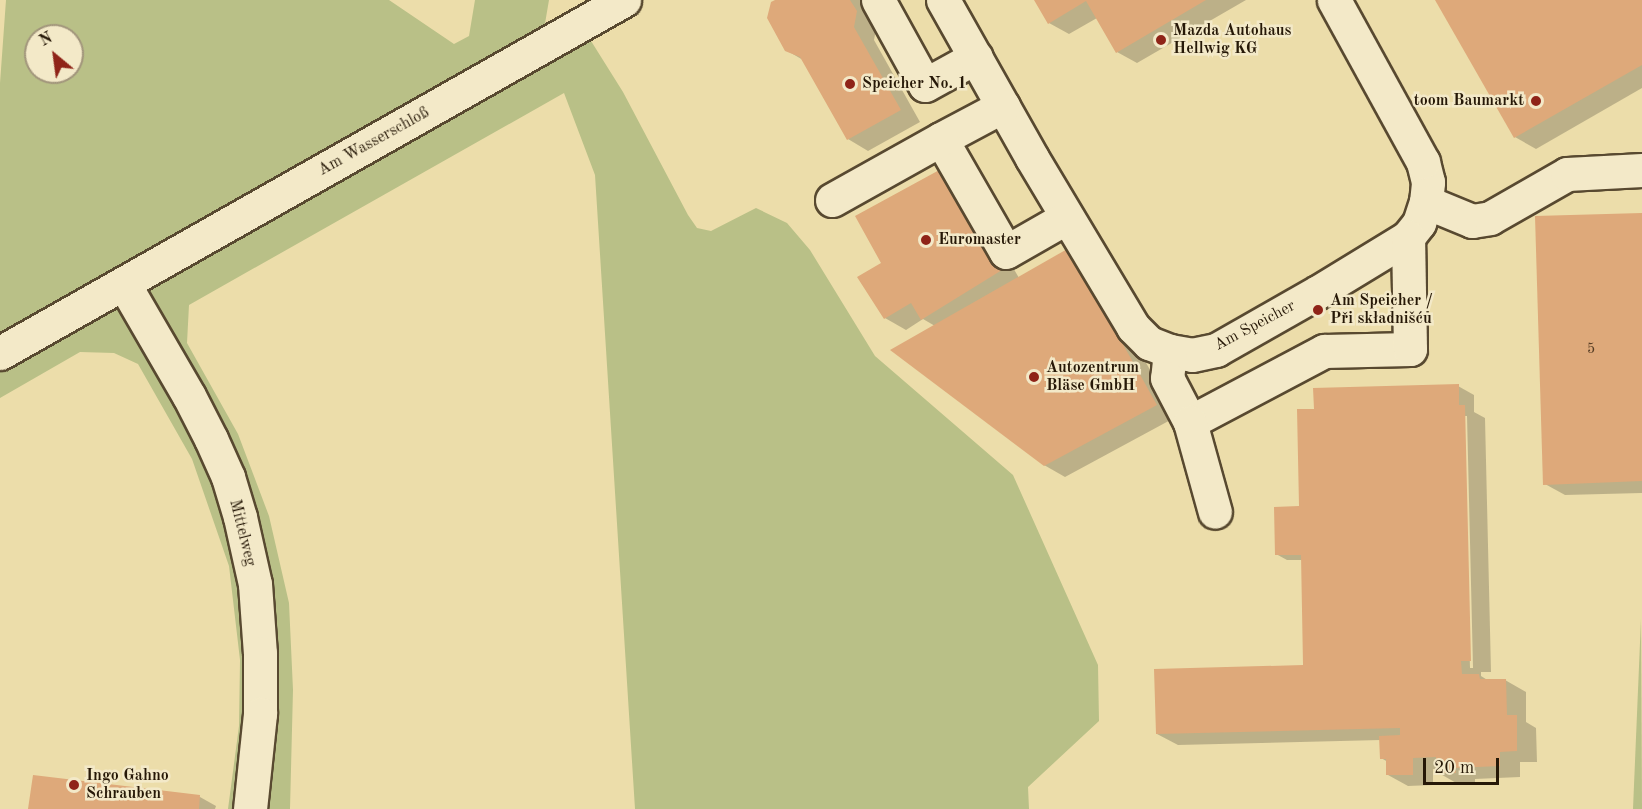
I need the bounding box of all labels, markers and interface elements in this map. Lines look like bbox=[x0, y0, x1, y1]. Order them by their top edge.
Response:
place label: Mazda Autohaus Hellwig KG bbox=[1173, 21, 1291, 59]
north arrow bbox=[24, 24, 84, 84]
text: N bbox=[37, 30, 55, 50]
marker: Mazda Autohaus Hellwig KG bbox=[1154, 33, 1168, 47]
place label: Speicher No. 1 bbox=[862, 74, 967, 94]
marker: Speicher No. 1 bbox=[843, 77, 857, 91]
place label: toom Baumarkt bbox=[1414, 91, 1524, 111]
marker: toom Baumarkt bbox=[1529, 94, 1543, 108]
street label: Am Wasserschloß bbox=[315, 103, 433, 181]
place label: Euromaster bbox=[938, 230, 1021, 250]
marker: Euromaster bbox=[919, 233, 933, 247]
place label: Am Speicher / Při składnišću bbox=[1330, 291, 1433, 329]
street label: Am Speicher bbox=[1211, 297, 1299, 355]
marker: Am Speicher / Při składnišću bbox=[1311, 303, 1325, 317]
house number: 5 bbox=[1587, 341, 1595, 357]
place label: Autozentrum Bläse GmbH bbox=[1046, 358, 1139, 396]
marker: Autozentrum Bläse GmbH bbox=[1027, 370, 1041, 384]
street label: Mittelweg bbox=[224, 498, 260, 568]
scale bar bbox=[1426, 746, 1502, 784]
text: 20 m bbox=[1434, 759, 1474, 777]
place label: Ingo Gahno Schrauben bbox=[86, 766, 169, 804]
marker: Ingo Gahno Schrauben bbox=[67, 778, 81, 792]

